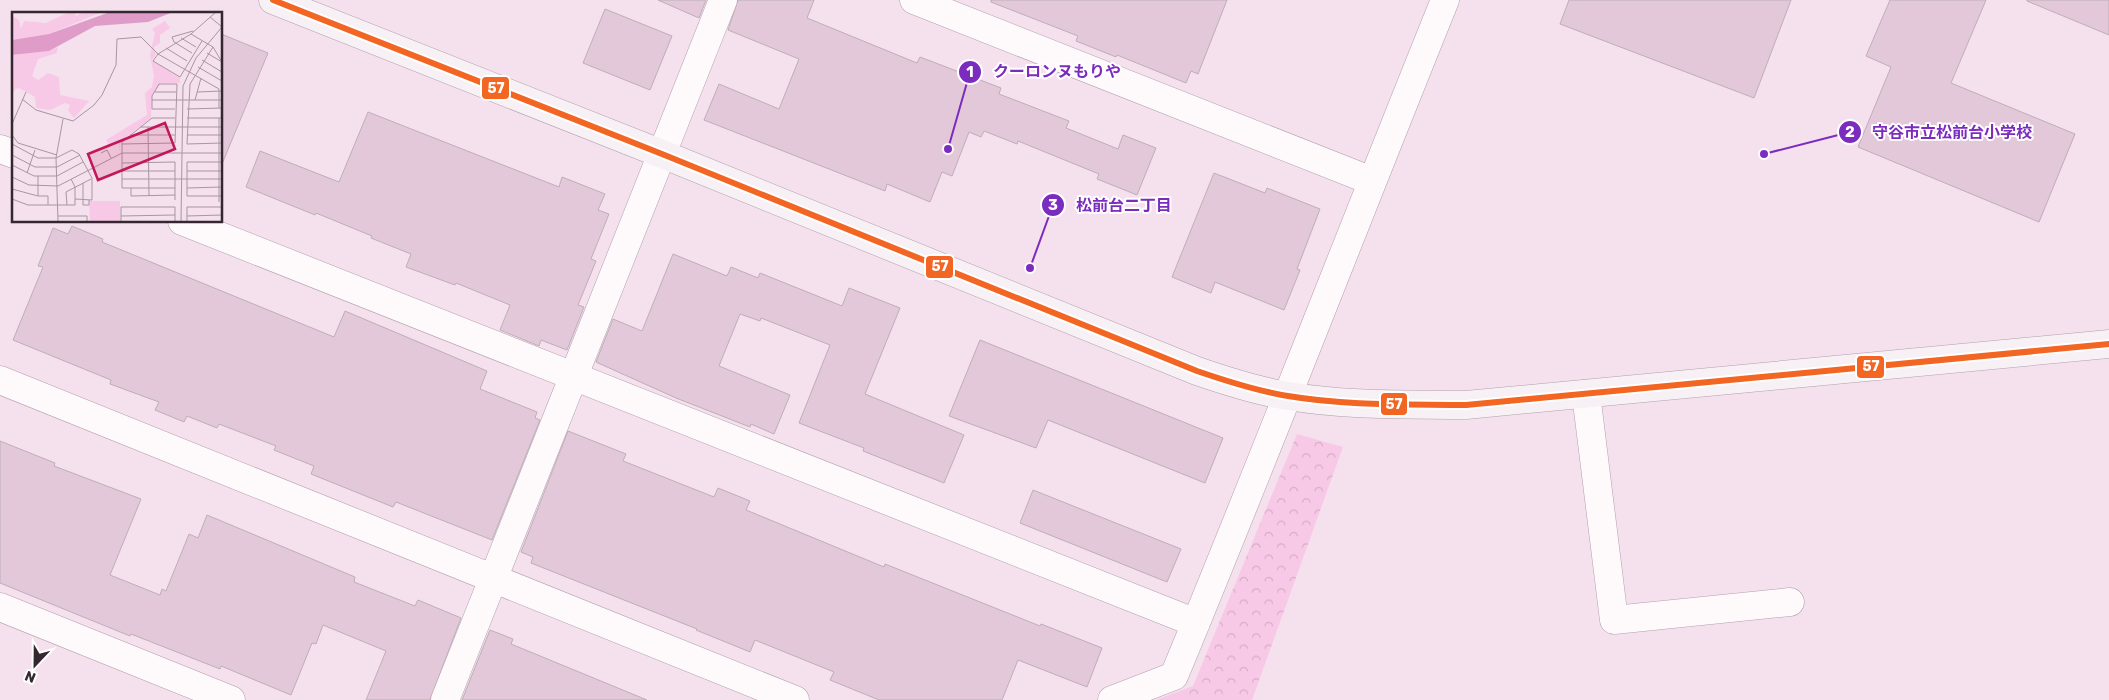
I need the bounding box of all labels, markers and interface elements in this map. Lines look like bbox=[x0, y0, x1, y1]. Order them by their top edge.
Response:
inset map bbox=[12, 12, 222, 222]
callout: クーロンヌもりや bbox=[958, 56, 1131, 87]
text: クーロンヌもりや bbox=[993, 62, 1121, 81]
text: 1 bbox=[966, 63, 974, 81]
line badge: 57 bbox=[481, 76, 510, 100]
text: 57 bbox=[487, 80, 505, 97]
callout: 守谷市立松前台小学校 bbox=[1837, 117, 2042, 148]
text: 2 bbox=[1845, 123, 1855, 141]
text: 守谷市立松前台小学校 bbox=[1872, 123, 2032, 142]
callout: 松前台二丁目 bbox=[1041, 189, 1182, 220]
text: 3 bbox=[1048, 196, 1058, 214]
text: 松前台二丁目 bbox=[1076, 196, 1172, 215]
line badge: 57 bbox=[925, 255, 954, 279]
text: 57 bbox=[931, 258, 949, 275]
line badge: 57 bbox=[1856, 355, 1885, 379]
text: 57 bbox=[1862, 358, 1880, 375]
line badge: 57 bbox=[1380, 392, 1408, 416]
text: 57 bbox=[1385, 396, 1403, 413]
north arrow bbox=[10, 640, 60, 690]
text: N bbox=[22, 667, 38, 686]

